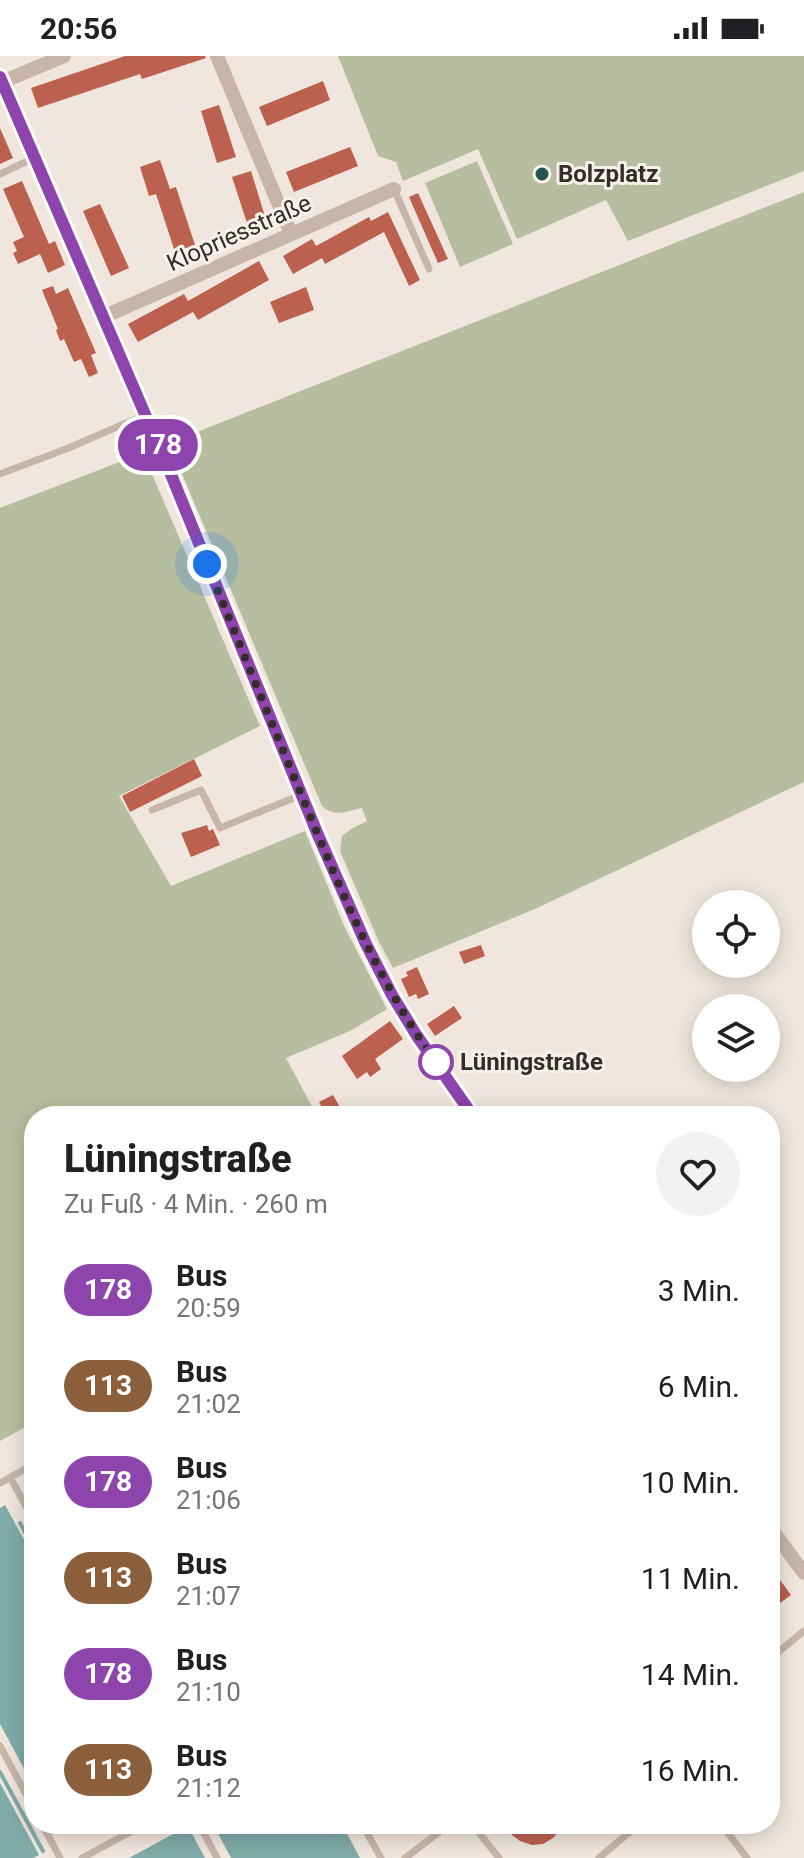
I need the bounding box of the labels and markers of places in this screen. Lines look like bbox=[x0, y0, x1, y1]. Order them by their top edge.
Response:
place label: Bolzplatz bbox=[558, 160, 658, 188]
marker: Bolzplatz bbox=[533, 165, 551, 183]
marker: Lüningstraße bbox=[419, 1045, 453, 1079]
place label: Lüningstraße bbox=[460, 1048, 603, 1076]

